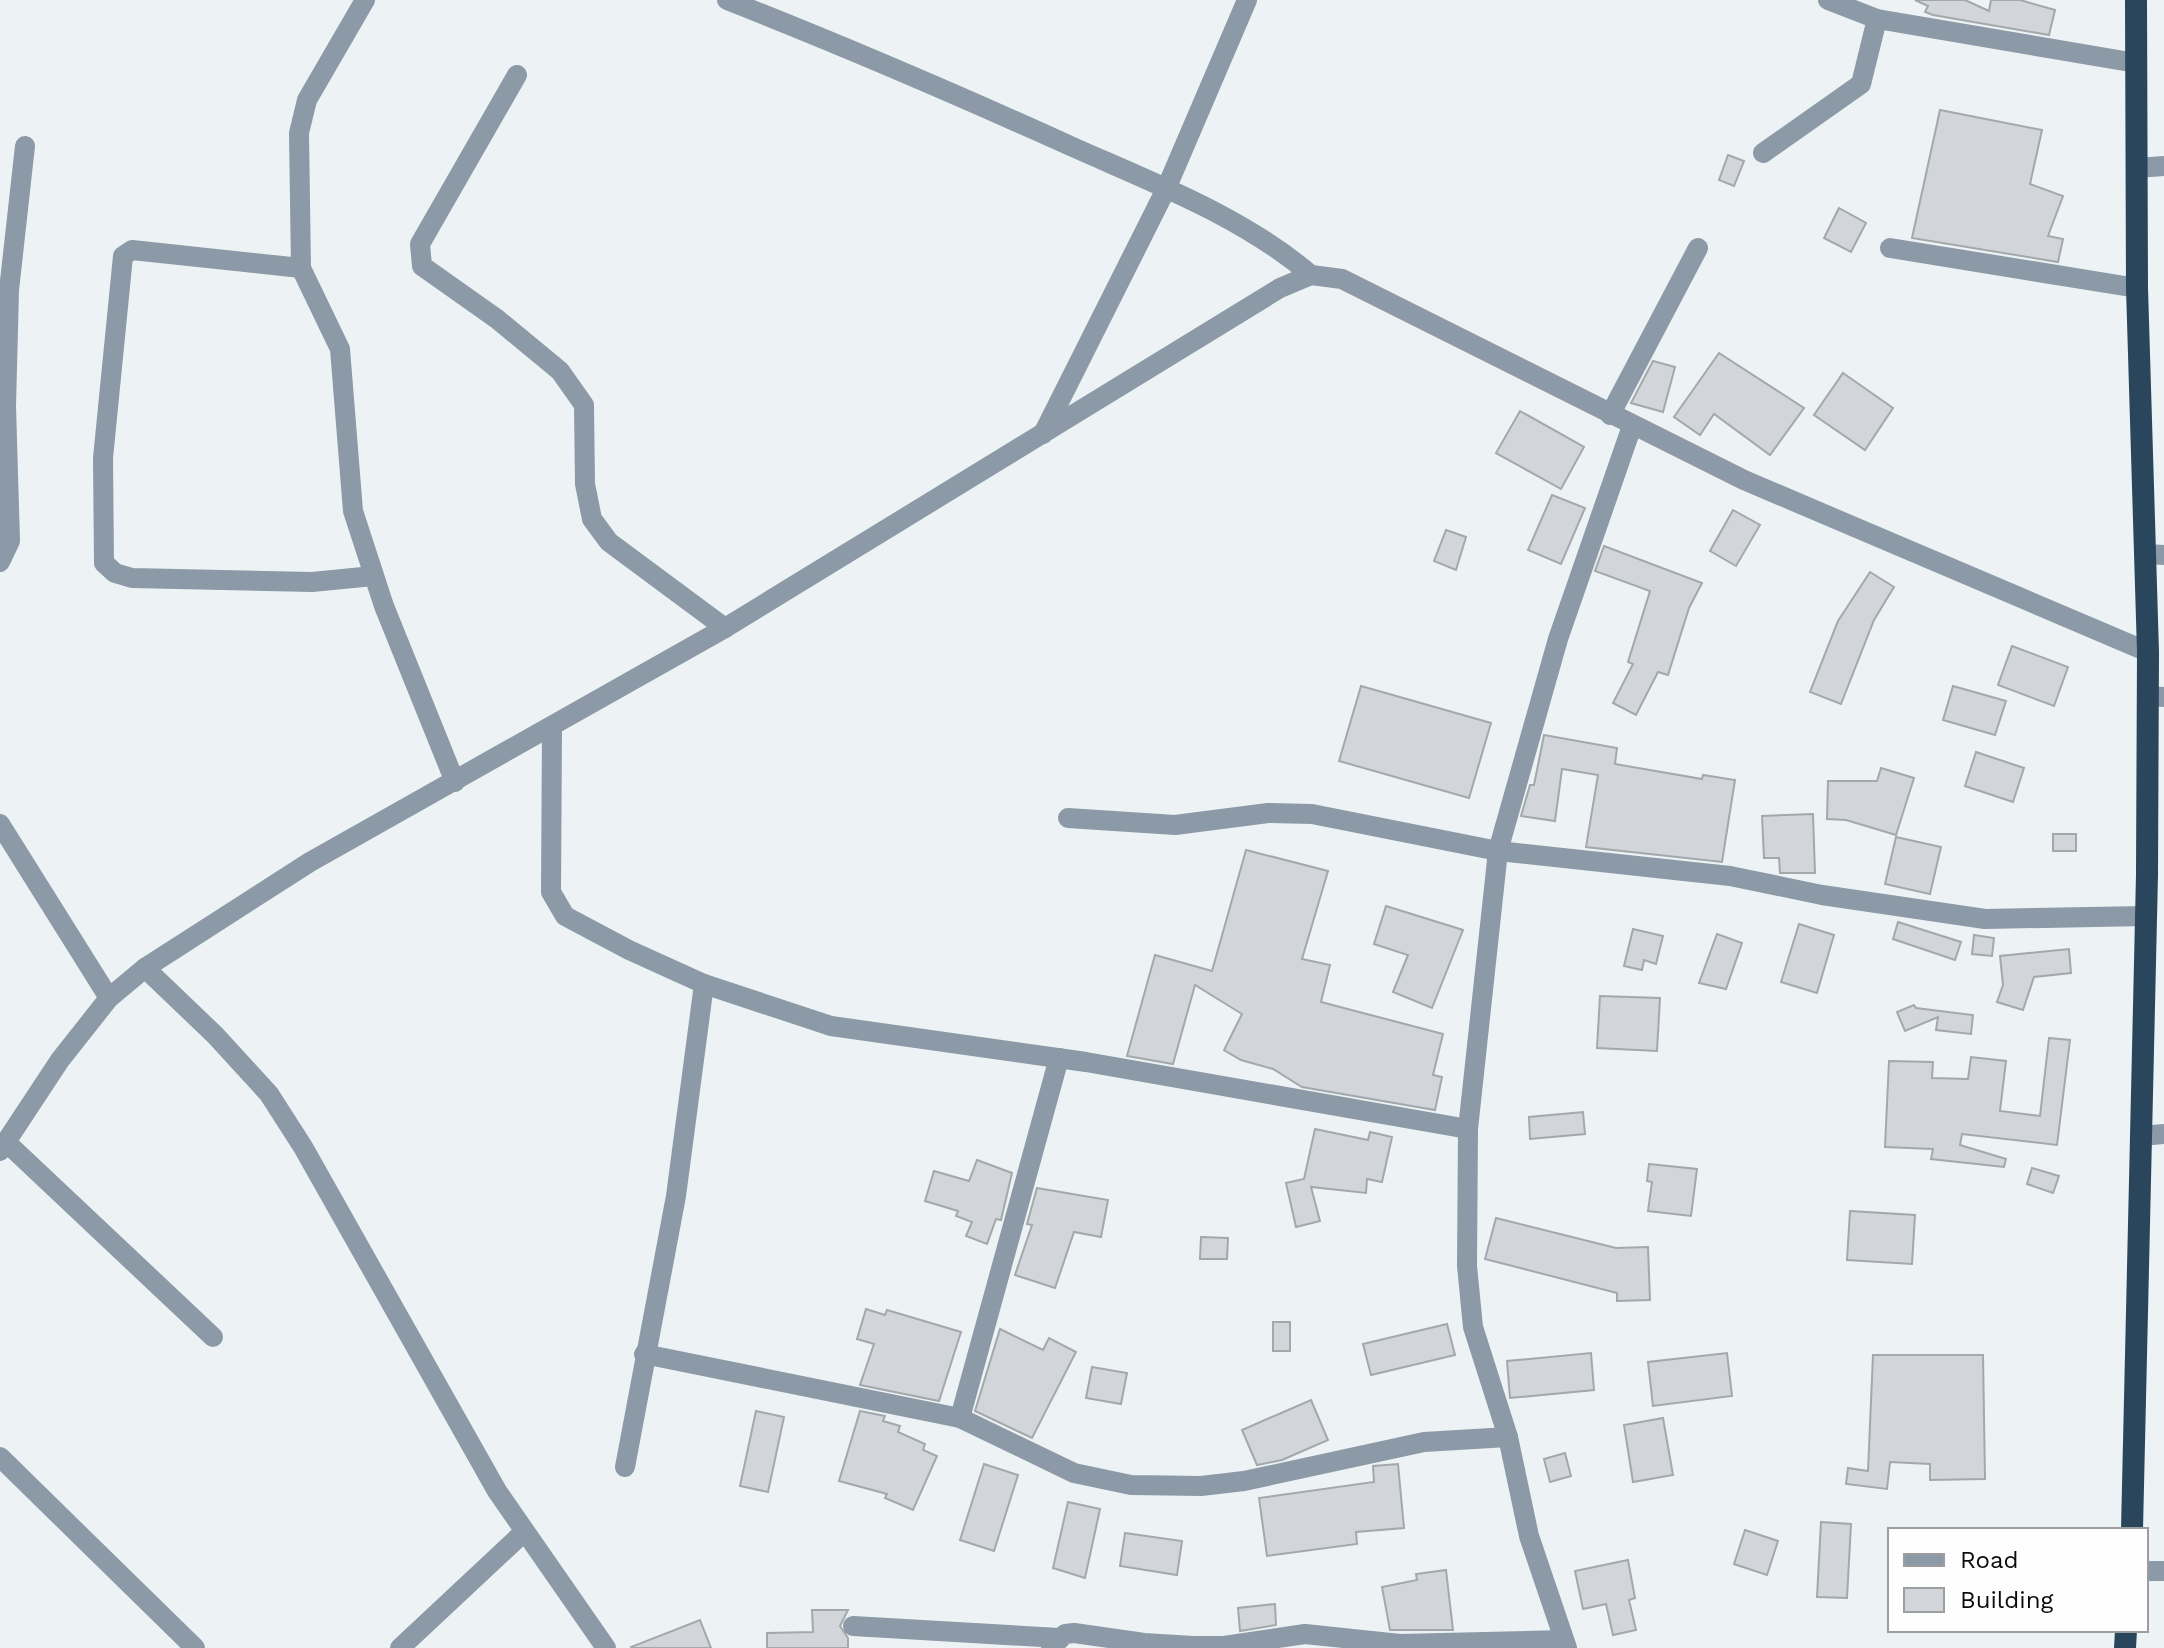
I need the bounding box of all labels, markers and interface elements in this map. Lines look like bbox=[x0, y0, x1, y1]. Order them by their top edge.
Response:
legend bbox=[1888, 1528, 2148, 1632]
text: Road bbox=[1960, 1546, 2019, 1574]
text: Building bbox=[1960, 1586, 2053, 1614]

